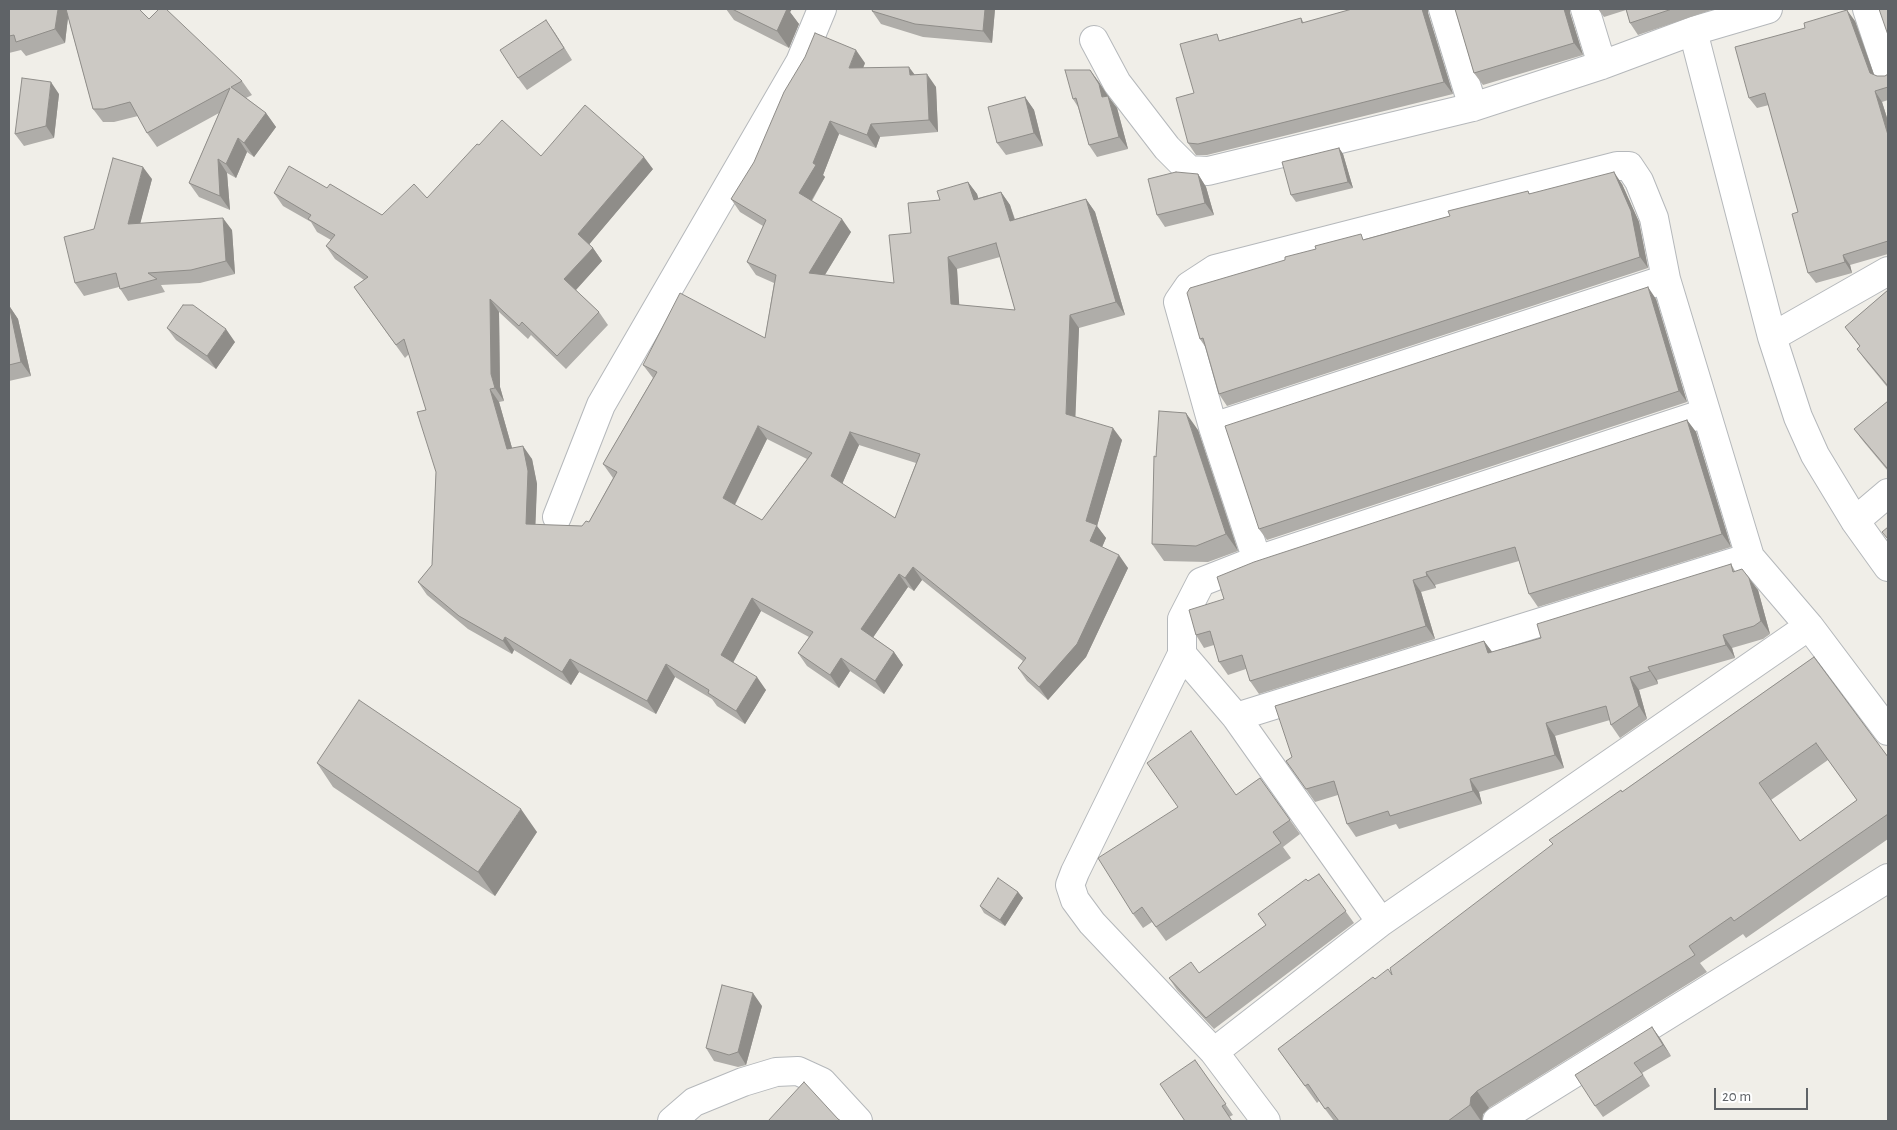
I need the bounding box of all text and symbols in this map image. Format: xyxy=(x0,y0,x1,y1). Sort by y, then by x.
scale bar xyxy=(1717,1078,1811,1110)
text: 20 m xyxy=(1722,1089,1751,1104)

